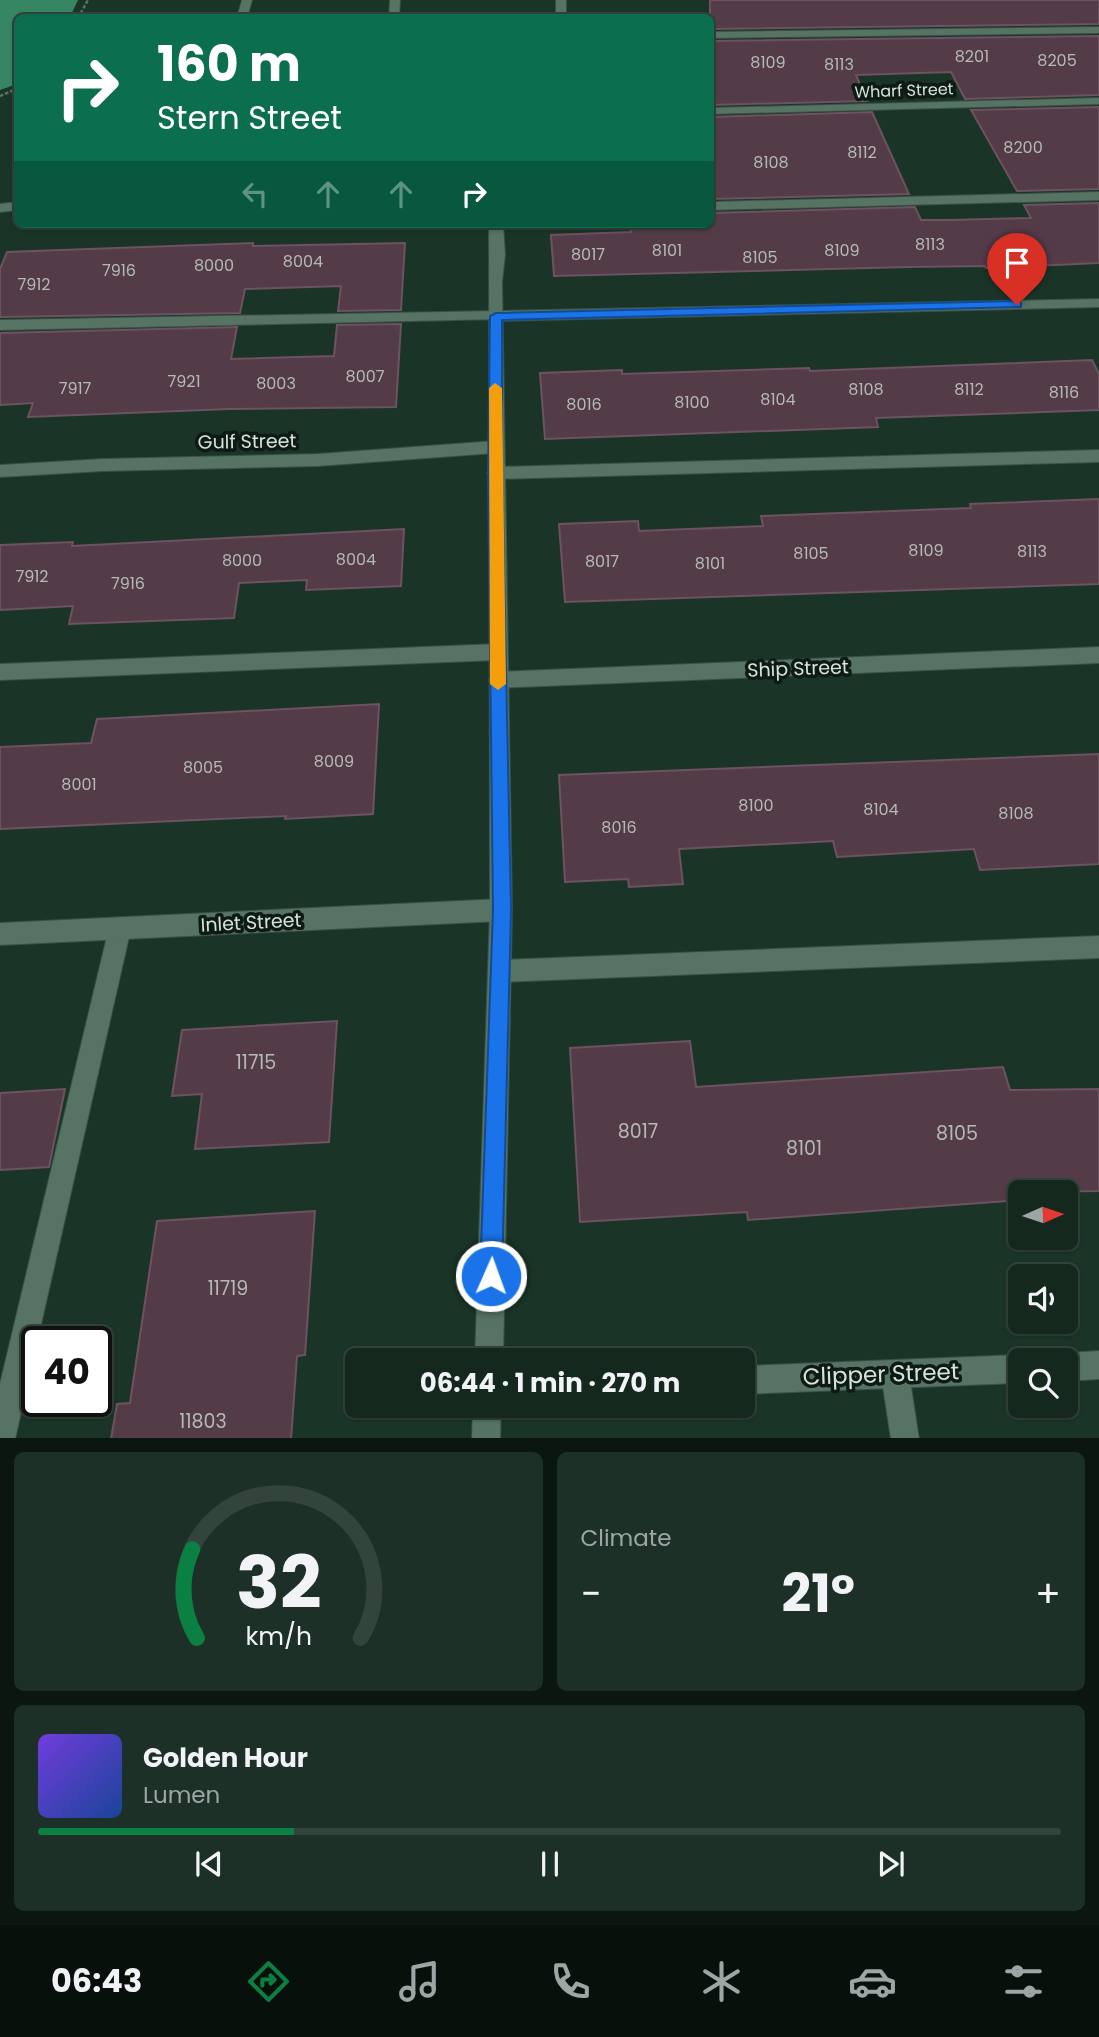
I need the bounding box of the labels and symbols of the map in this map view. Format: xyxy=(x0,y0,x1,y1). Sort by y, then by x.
house number: 8201 xyxy=(955,45,989,68)
house number: 8205 xyxy=(1037,49,1077,72)
house number: 8109 xyxy=(750,51,786,74)
house number: 8113 xyxy=(824,53,854,76)
street label: Wharf Street xyxy=(854,77,954,104)
house number: 8200 xyxy=(1003,136,1043,159)
house number: 8112 xyxy=(847,141,877,164)
house number: 8108 xyxy=(753,151,789,174)
house number: 8113 xyxy=(915,233,945,256)
pin xyxy=(987,233,1047,305)
house number: 8101 xyxy=(652,239,682,262)
house number: 8109 xyxy=(824,239,860,262)
house number: 8017 xyxy=(571,243,605,266)
house number: 8105 xyxy=(742,246,778,269)
house number: 8004 xyxy=(283,250,323,273)
house number: 8000 xyxy=(194,254,234,277)
house number: 7916 xyxy=(102,259,136,282)
house number: 7912 xyxy=(17,273,51,296)
house number: 8007 xyxy=(346,365,385,388)
house number: 7921 xyxy=(167,370,201,393)
house number: 8003 xyxy=(256,372,296,395)
house number: 7917 xyxy=(59,377,92,400)
house number: 8108 xyxy=(848,378,884,401)
house number: 8112 xyxy=(954,378,984,401)
house number: 8116 xyxy=(1049,381,1079,404)
house number: 8104 xyxy=(760,388,796,411)
house number: 8100 xyxy=(674,391,710,414)
house number: 8016 xyxy=(566,393,602,416)
street label: Gulf Street xyxy=(197,427,297,456)
house number: 8109 xyxy=(908,539,944,562)
house number: 8113 xyxy=(1017,540,1047,563)
house number: 8105 xyxy=(793,542,829,565)
house number: 8004 xyxy=(336,548,376,571)
house number: 8000 xyxy=(222,549,262,572)
house number: 8017 xyxy=(585,550,619,573)
house number: 8101 xyxy=(695,552,725,575)
house number: 7912 xyxy=(15,565,49,588)
house number: 7916 xyxy=(111,572,145,595)
street label: Ship Street xyxy=(747,653,849,684)
house number: 8009 xyxy=(314,750,354,773)
house number: 8005 xyxy=(183,756,223,779)
house number: 8001 xyxy=(61,773,97,796)
house number: 8100 xyxy=(738,794,774,817)
house number: 8104 xyxy=(863,798,899,821)
house number: 8108 xyxy=(998,802,1034,825)
house number: 8016 xyxy=(601,816,637,839)
street label: Inlet Street xyxy=(200,906,302,939)
house number: 11715 xyxy=(236,1049,276,1076)
house number: 8017 xyxy=(618,1118,658,1145)
house number: 8105 xyxy=(936,1120,978,1147)
house number: 8101 xyxy=(786,1135,822,1162)
north arrow xyxy=(1008,1180,1078,1250)
position arrow xyxy=(454,1239,528,1313)
house number: 11719 xyxy=(208,1275,248,1302)
speed limit sign: 40 xyxy=(21,1326,112,1417)
street label: Clipper Street xyxy=(802,1355,960,1393)
house number: 11803 xyxy=(179,1408,227,1435)

